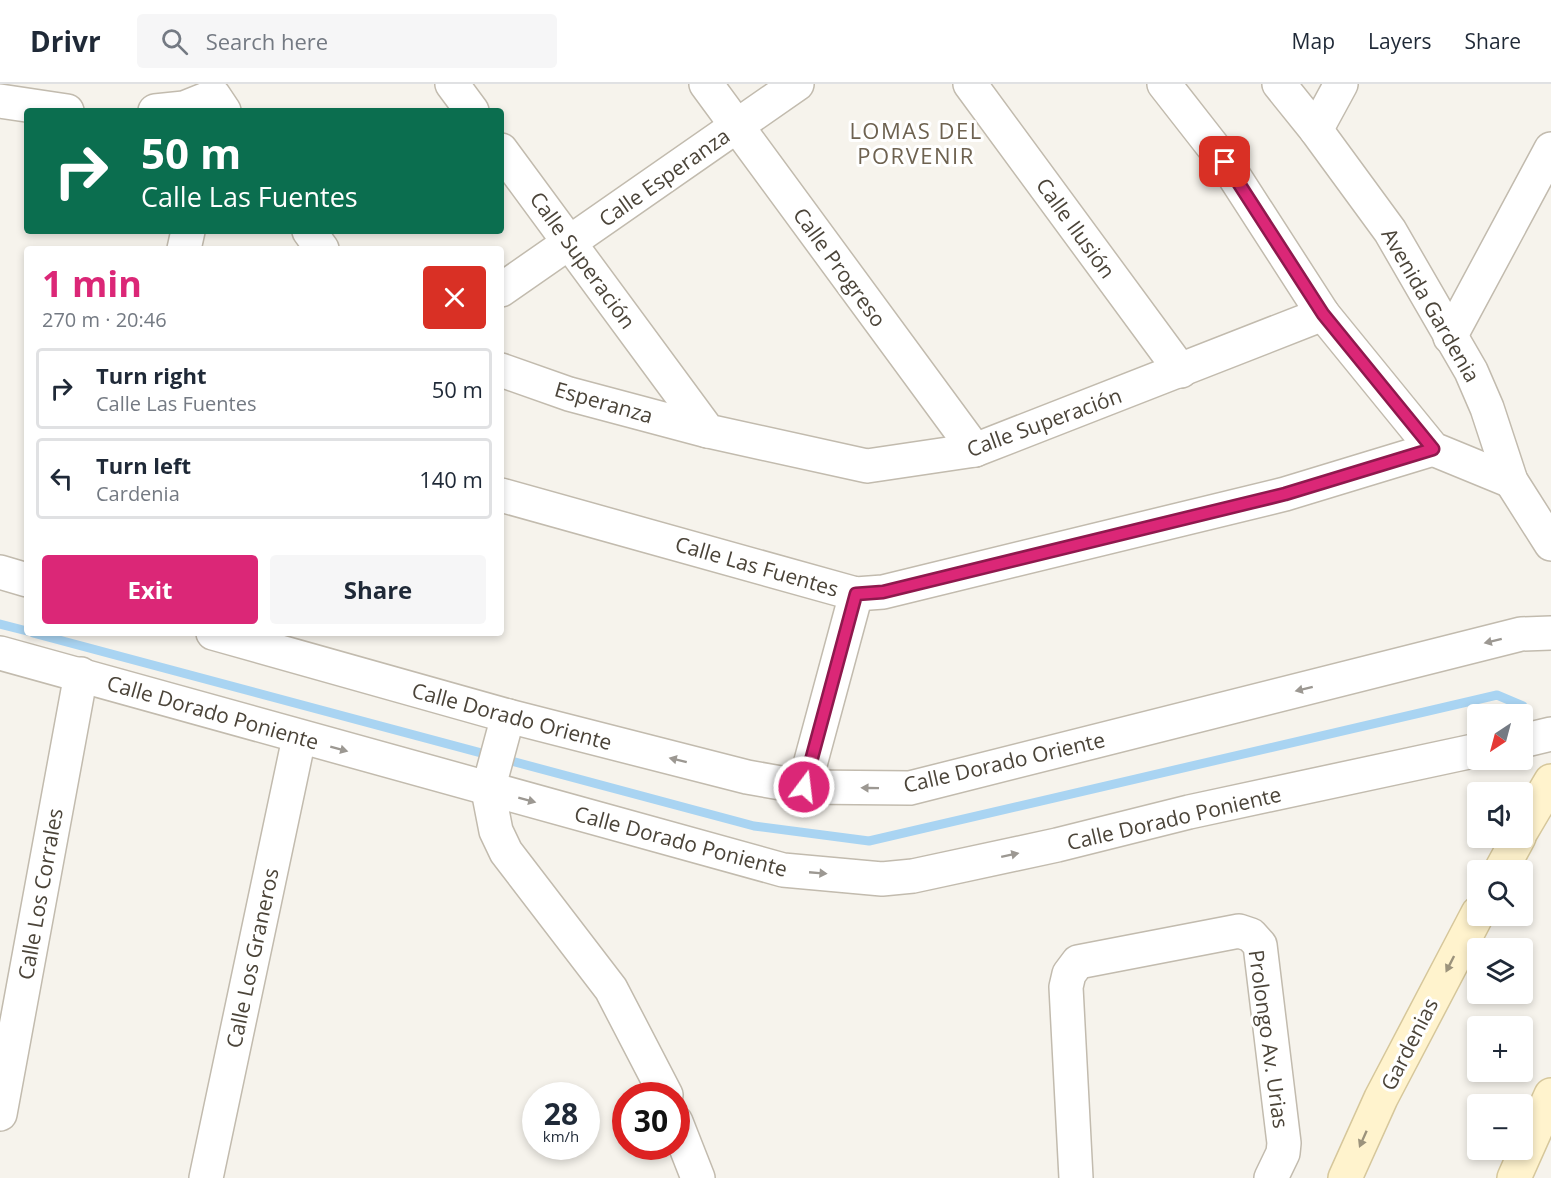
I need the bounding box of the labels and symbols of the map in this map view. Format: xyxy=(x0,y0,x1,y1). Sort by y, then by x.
district label: LOMAS DEL PORVENIR xyxy=(849,115,983,170)
street label: Calle Esperanza xyxy=(593,121,735,233)
pin xyxy=(1199,136,1250,187)
street label: Calle Ilusión xyxy=(1030,172,1122,284)
street label: Calle Superación xyxy=(524,186,642,334)
street label: Calle Progreso xyxy=(787,202,893,332)
street label: Avenida Gardenia xyxy=(1375,223,1487,387)
street label: Esperanza xyxy=(552,375,656,429)
street label: Calle Superación xyxy=(963,381,1125,463)
street label: Calle Las Fuentes xyxy=(672,529,842,603)
one-way arrow xyxy=(1484,637,1503,647)
street label: Calle Dorado Poniente xyxy=(104,668,322,756)
street label: Calle Dorado Oriente xyxy=(409,676,615,756)
one-way arrow xyxy=(1295,685,1313,694)
north arrow xyxy=(1467,704,1533,770)
street label: Calle Dorado Oriente xyxy=(900,725,1108,799)
one-way arrow xyxy=(330,745,348,754)
one-way arrow xyxy=(668,754,687,764)
position arrow xyxy=(772,755,836,819)
street label: Calle Dorado Poniente xyxy=(1064,780,1284,856)
one-way arrow xyxy=(860,783,879,792)
one-way arrow xyxy=(518,796,536,806)
street label: Calle Dorado Poniente xyxy=(572,799,790,883)
street label: Calle Los Corrales xyxy=(11,806,69,982)
one-way arrow xyxy=(1001,850,1019,860)
street label: Calle Los Graneros xyxy=(219,865,285,1051)
one-way arrow xyxy=(808,868,827,878)
street label: Prolongo Av. Urias xyxy=(1243,948,1295,1130)
one-way arrow xyxy=(1445,956,1455,973)
street label: Gardenias xyxy=(1374,993,1444,1095)
speed limit sign: 30 xyxy=(612,1082,690,1160)
one-way arrow xyxy=(1358,1130,1368,1148)

